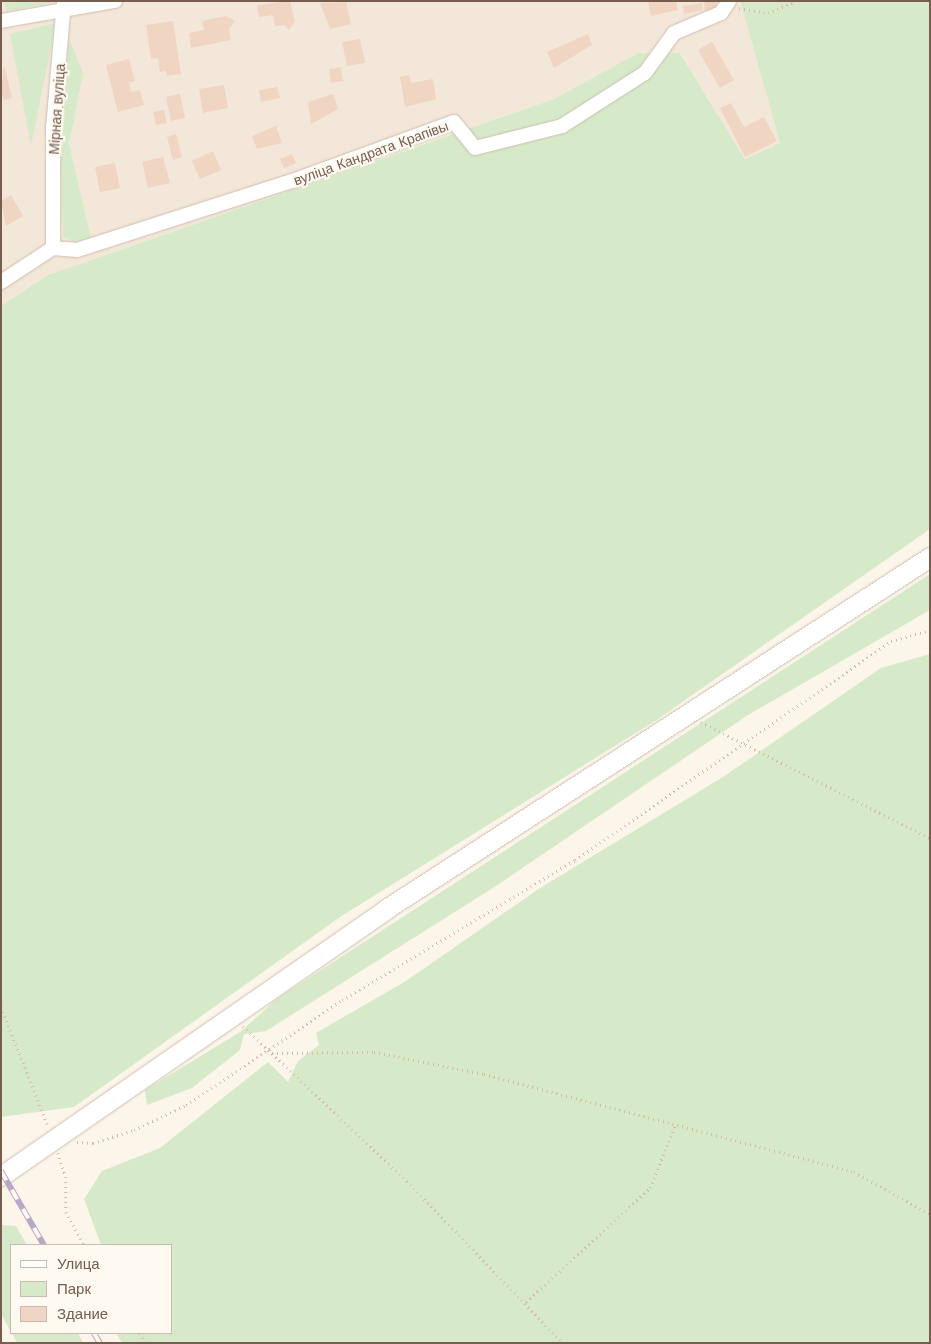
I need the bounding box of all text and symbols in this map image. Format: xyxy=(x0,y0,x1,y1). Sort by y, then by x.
street label: Мірная вуліца xyxy=(45,63,69,155)
street label: вуліца Кандрата Крапівы xyxy=(291,117,451,189)
legend xyxy=(10,1244,172,1334)
text: Улица xyxy=(57,1255,100,1273)
text: Парк xyxy=(57,1280,91,1298)
text: Здание xyxy=(57,1305,108,1323)

